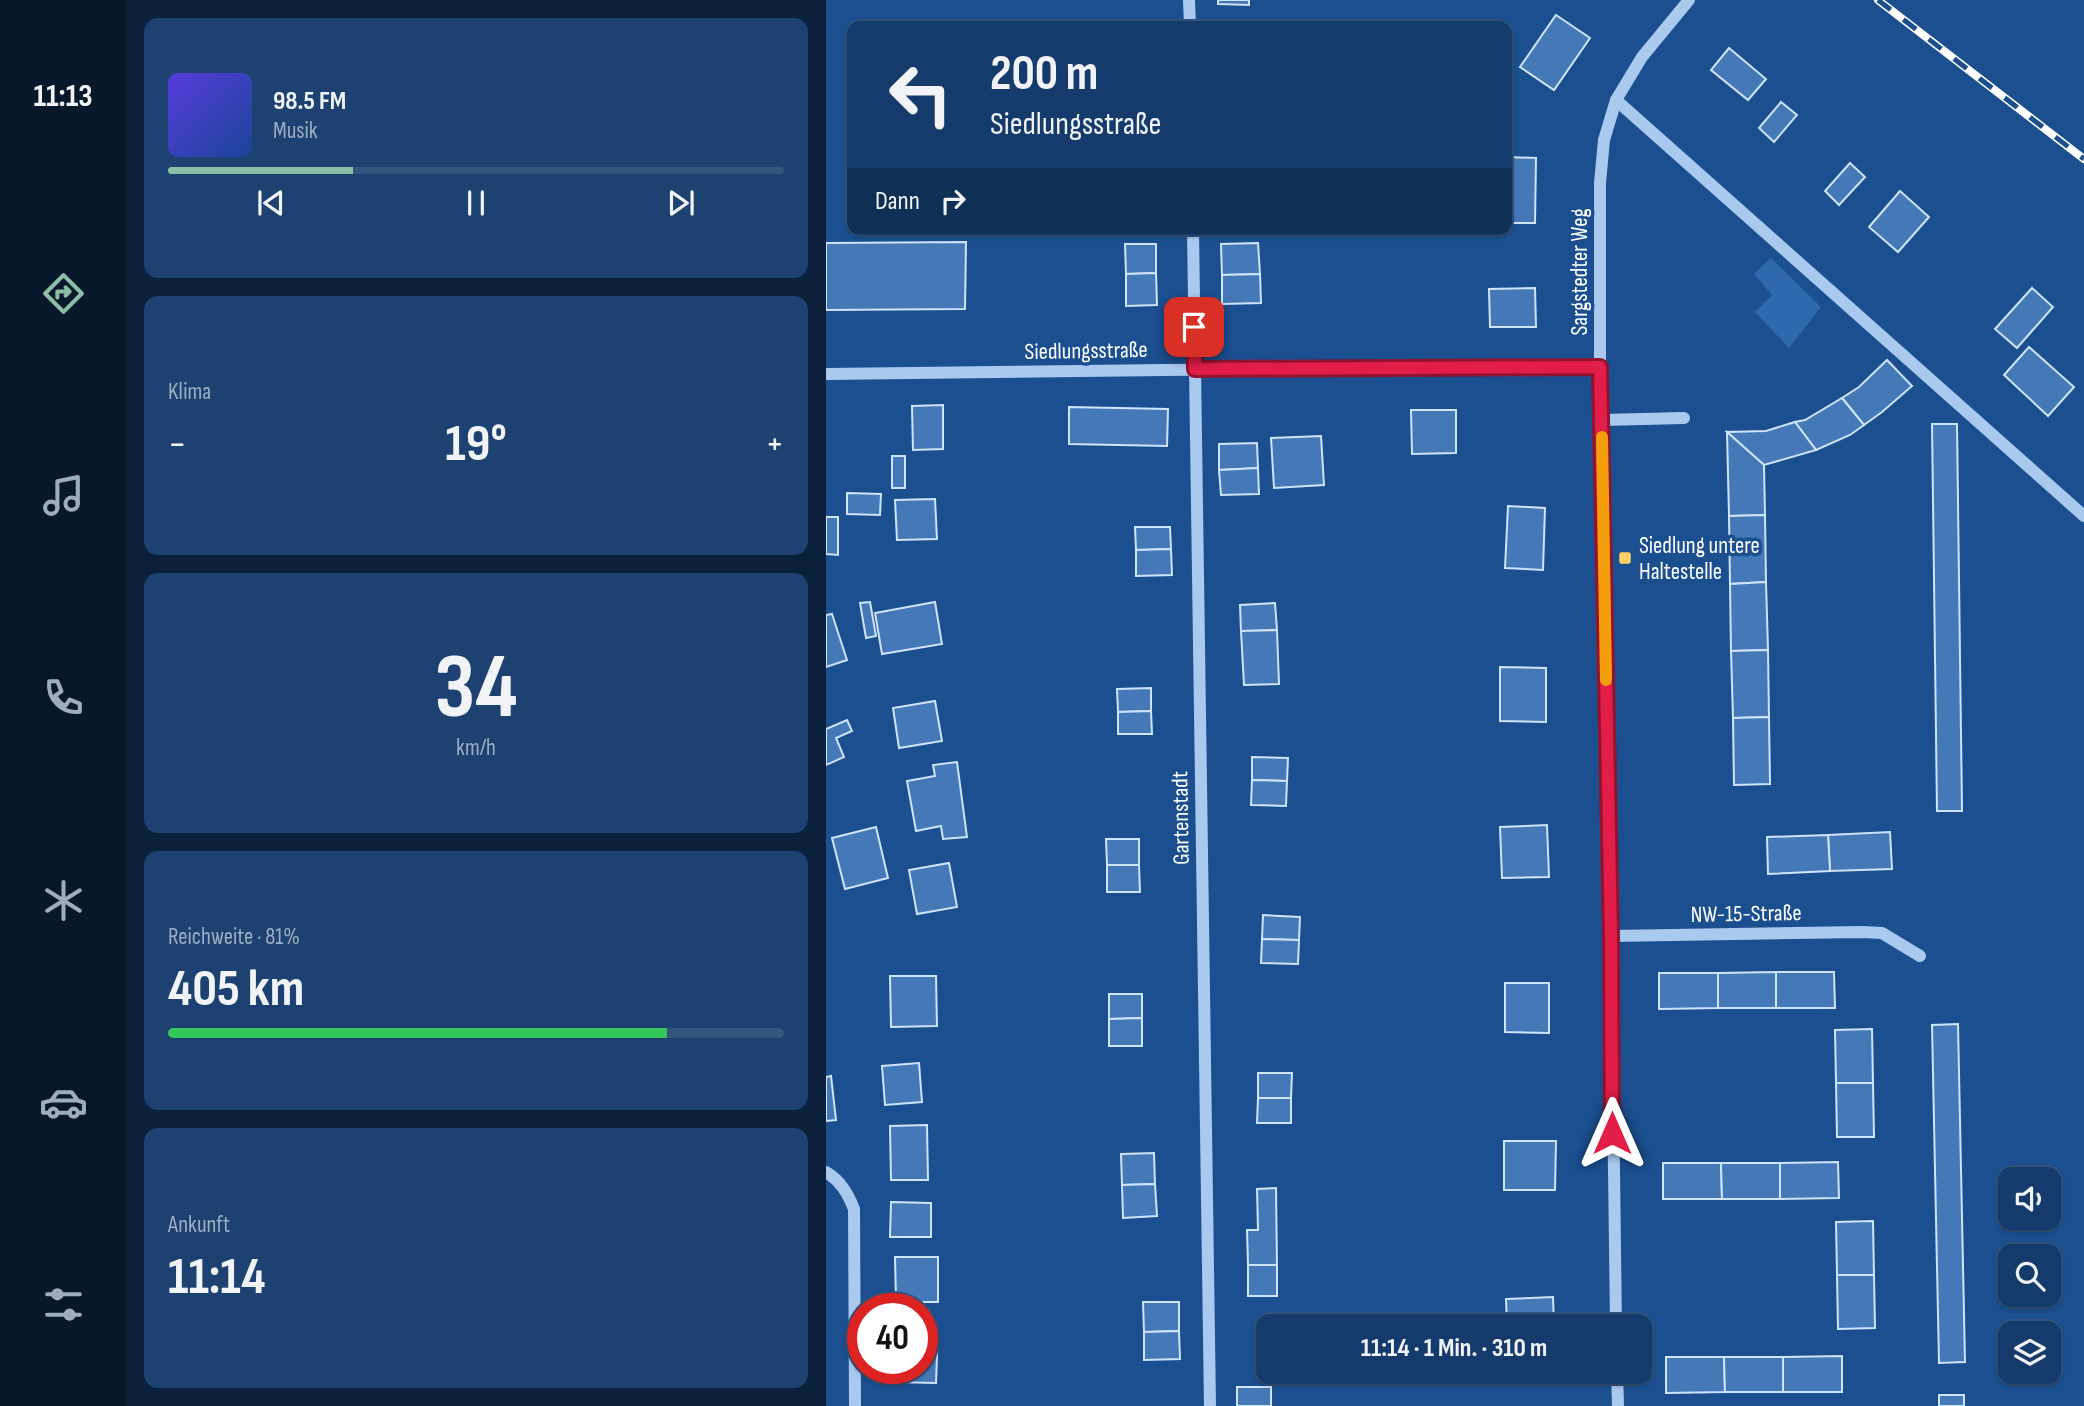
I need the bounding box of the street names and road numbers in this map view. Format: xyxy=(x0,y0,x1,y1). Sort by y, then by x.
street label: Sargstedter Weg xyxy=(1566,208,1594,336)
street label: Siedlungsstraße xyxy=(1024,336,1148,366)
street label: Gartenstadt xyxy=(1166,771,1196,865)
street label: NW-15-Straße xyxy=(1690,899,1802,929)

